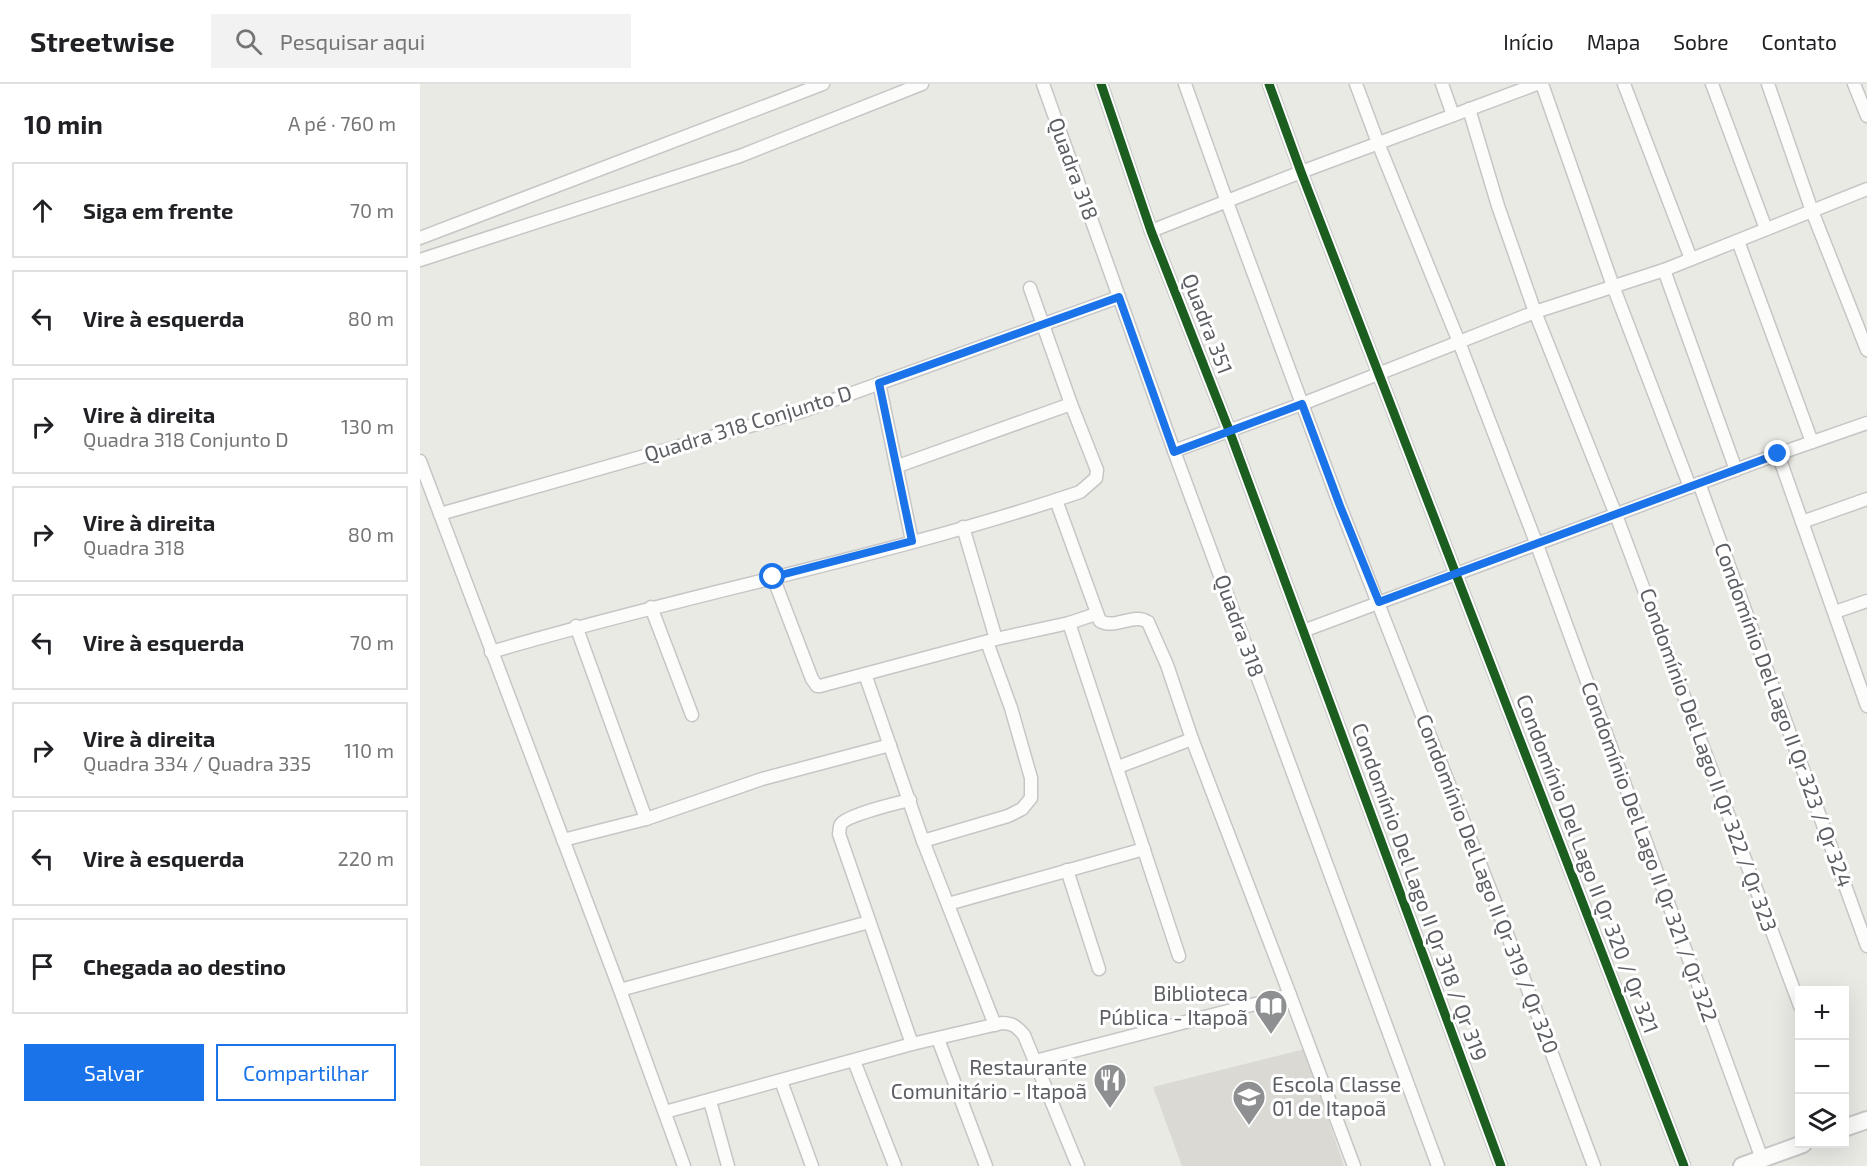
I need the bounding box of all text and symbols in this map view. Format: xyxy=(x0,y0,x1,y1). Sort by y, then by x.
search box xyxy=(211,14,631,68)
text: Streetwise xyxy=(30,24,175,58)
icon: search xyxy=(232,25,265,58)
text: Pesquisar aqui xyxy=(280,28,425,54)
text: Início xyxy=(1503,29,1554,54)
text: Mapa xyxy=(1587,29,1640,54)
text: Sobre xyxy=(1673,29,1728,54)
text: Contato xyxy=(1761,29,1837,54)
text: 10 min xyxy=(24,108,103,139)
text: A pé · 760 m xyxy=(288,111,396,135)
street label: Quadra 318 xyxy=(1043,114,1104,223)
icon: ahead xyxy=(26,194,59,227)
text: Siga em frente xyxy=(83,197,233,223)
text: 70 m xyxy=(350,198,394,222)
street label: Quadra 351 xyxy=(1177,270,1239,378)
icon: left xyxy=(26,302,59,335)
text: Vire à esquerda xyxy=(83,305,244,331)
text: 80 m xyxy=(348,306,394,330)
street label: Quadra 318 Conjunto D xyxy=(641,379,855,467)
text: Vire à direita xyxy=(83,401,215,427)
icon: right xyxy=(26,410,59,443)
text: 130 m xyxy=(341,414,394,438)
text: Quadra 318 Conjunto D xyxy=(83,427,288,451)
route end xyxy=(1764,440,1790,466)
text: Vire à direita xyxy=(83,509,215,535)
icon: right xyxy=(26,518,59,551)
text: 80 m xyxy=(348,522,394,546)
text: Quadra 318 xyxy=(83,535,185,559)
street label: Condomínio Del Lago II Qr 323 / Qr 324 xyxy=(1709,539,1859,890)
route start xyxy=(759,563,785,589)
street label: Quadra 318 xyxy=(1209,571,1270,680)
street label: Condomínio Del Lago II Qr 322 / Qr 323 xyxy=(1635,584,1783,935)
icon: left xyxy=(26,626,59,659)
text: Vire à esquerda xyxy=(83,629,244,655)
text: 70 m xyxy=(350,630,394,654)
street label: Condomínio Del Lago II Qr 321 / Qr 322 xyxy=(1576,678,1724,1025)
street label: Condomínio Del Lago II Qr 320 / Qr 321 xyxy=(1511,690,1665,1037)
street label: Condomínio Del Lago II Qr 319 / Qr 320 xyxy=(1411,710,1565,1057)
street label: Condomínio Del Lago II Qr 318 / Qr 319 xyxy=(1346,719,1493,1064)
text: Vire à direita xyxy=(83,725,215,751)
icon: right xyxy=(26,734,59,767)
text: 110 m xyxy=(344,738,394,762)
text: Quadra 334 / Quadra 335 xyxy=(83,751,311,775)
icon: left xyxy=(26,842,59,875)
text: Vire à esquerda xyxy=(83,845,244,871)
text: 220 m xyxy=(337,846,394,870)
icon: arrive xyxy=(26,950,59,983)
text: Chegada ao destino xyxy=(83,953,286,979)
place label: Biblioteca Pública - Itapoã xyxy=(1099,980,1248,1029)
map controls xyxy=(1795,986,1849,1148)
button: + xyxy=(1795,986,1849,1040)
library icon: Biblioteca Pública - Itapoã xyxy=(1253,988,1289,1035)
button: − xyxy=(1795,1040,1849,1094)
button: Salvar xyxy=(24,1044,204,1101)
button: Compartilhar xyxy=(216,1044,396,1101)
place label: Restaurante Comunitário - Itapoã xyxy=(891,1054,1087,1103)
restaurant icon: Restaurante Comunitário - Itapoã xyxy=(1092,1062,1128,1109)
place label: Escola Classe 01 de Itapoã xyxy=(1272,1071,1401,1120)
school or university icon: Escola Classe 01 de Itapoã xyxy=(1231,1079,1267,1126)
button: layers xyxy=(1795,1094,1849,1148)

